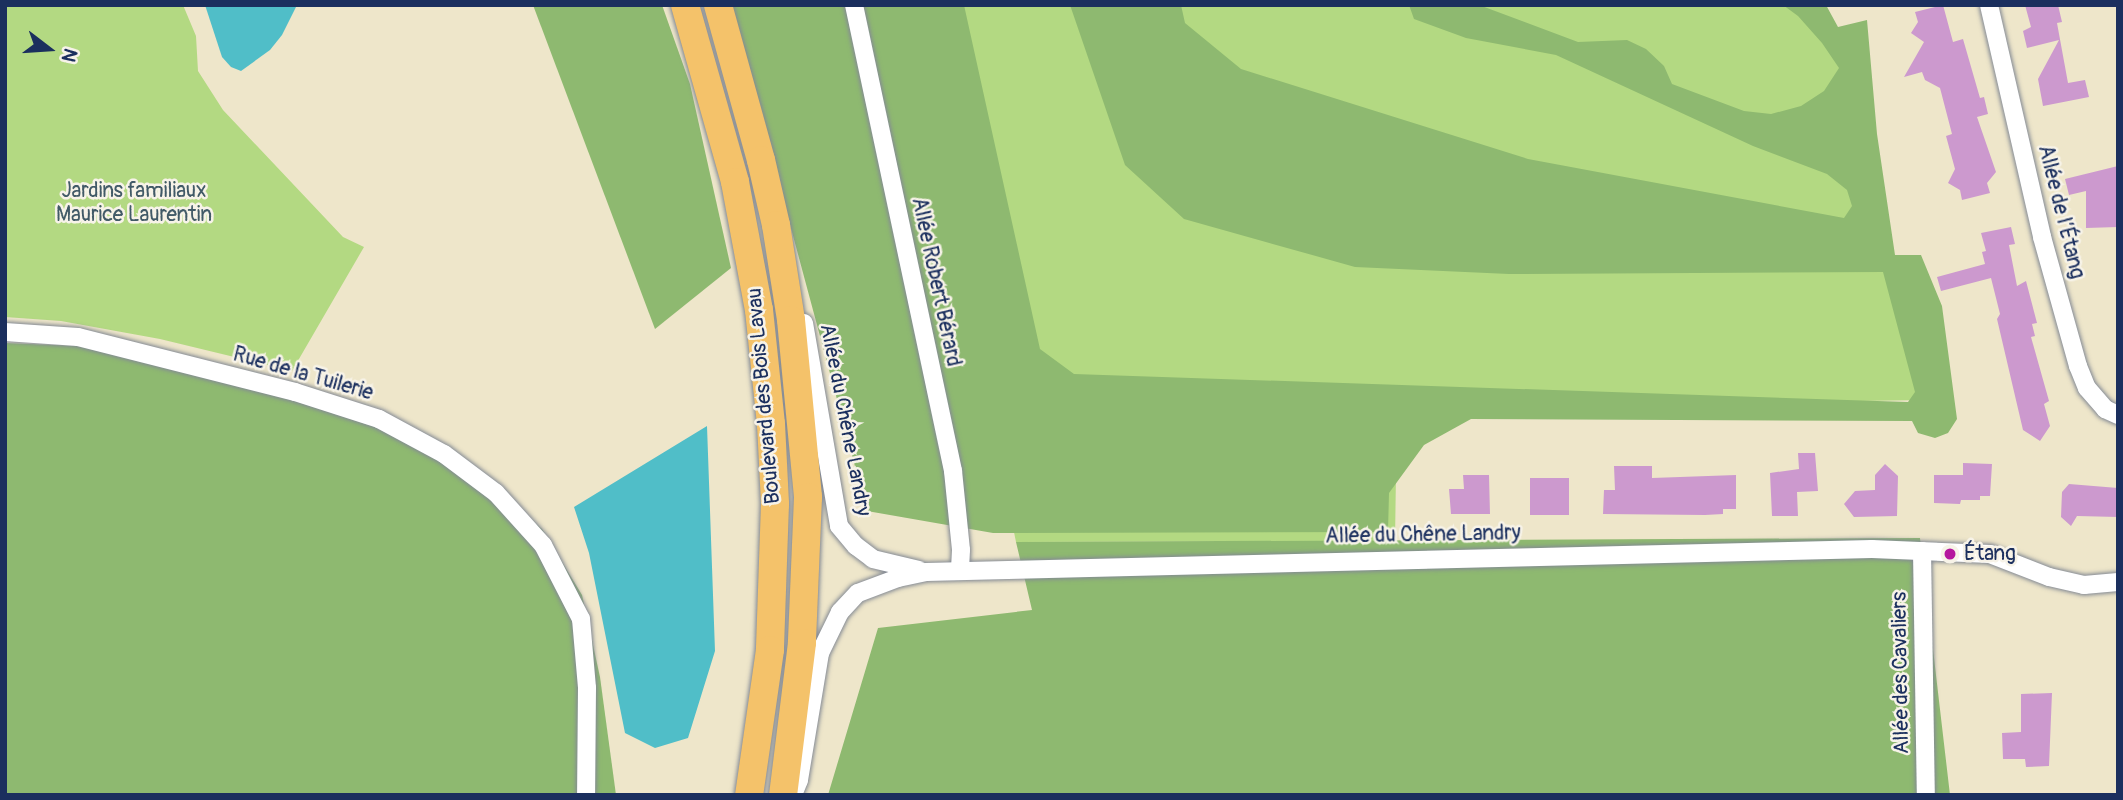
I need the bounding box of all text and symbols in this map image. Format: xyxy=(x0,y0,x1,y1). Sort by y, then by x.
north arrow xyxy=(14,14,84,84)
text: N xyxy=(56,45,82,65)
street label: Allée de l’Étang xyxy=(2032,143,2090,281)
park label: Jardins familiaux Maurice Laurentin xyxy=(56,178,212,228)
street label: Allée Robert Bérard xyxy=(906,195,966,369)
street label: Boulevard des Bois Lavau xyxy=(742,287,786,505)
street label: Allée du Chêne Landry xyxy=(814,322,876,518)
street label: Rue de la Tuilerie xyxy=(230,342,376,406)
street label: Allée du Chêne Landry xyxy=(1325,521,1521,549)
place label: Étang xyxy=(1964,541,2016,567)
marker: Étang xyxy=(1942,546,1958,562)
street label: Allée des Cavaliers xyxy=(1887,592,1915,754)

